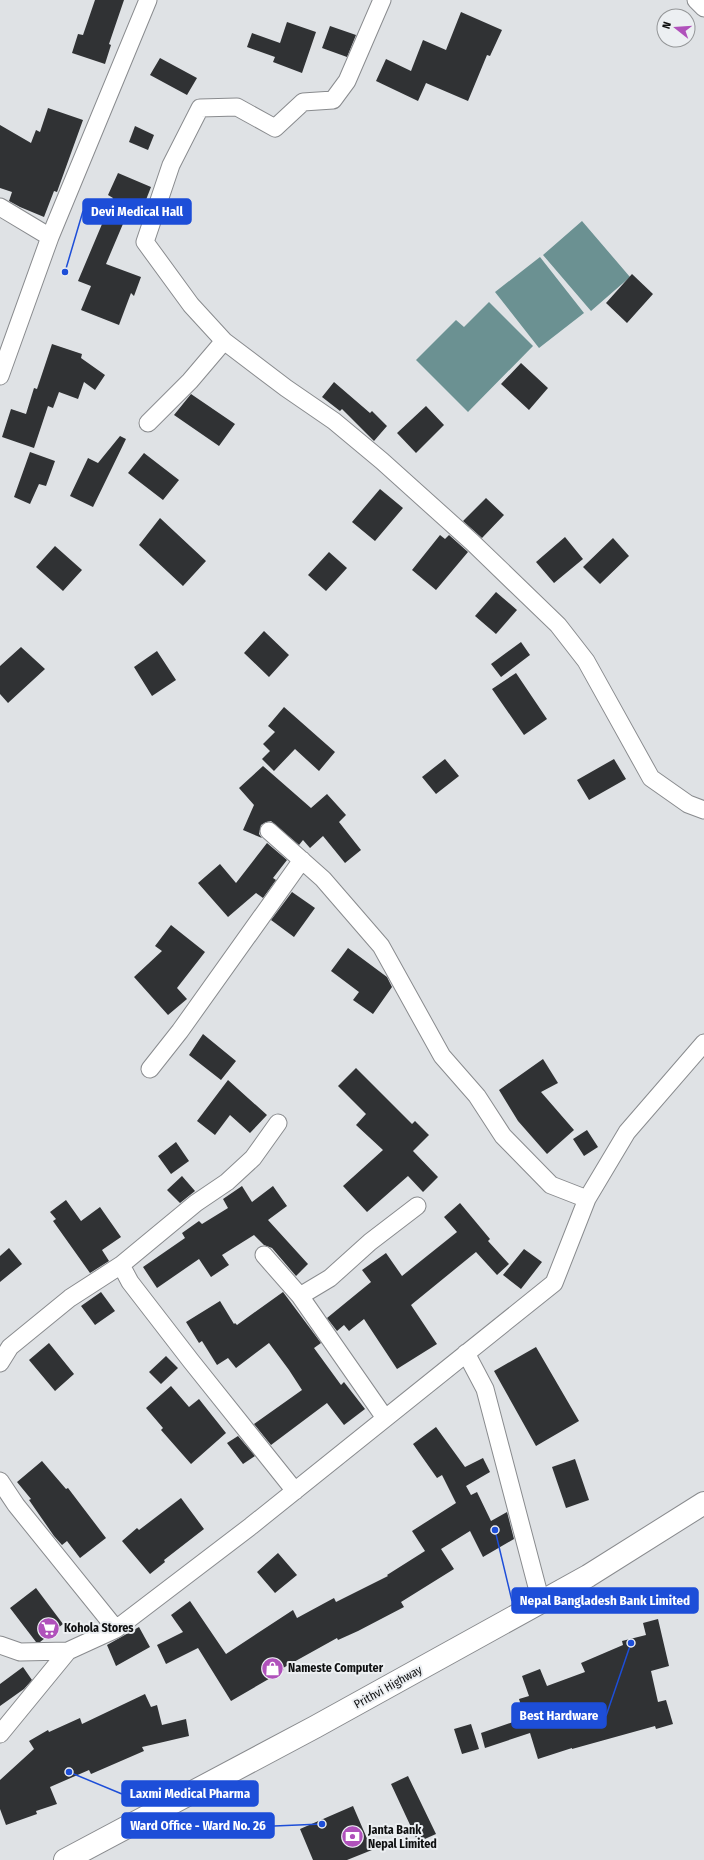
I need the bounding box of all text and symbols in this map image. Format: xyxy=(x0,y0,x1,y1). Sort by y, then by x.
north arrow xyxy=(656,8,696,48)
text: N xyxy=(660,20,674,30)
callout: Devi Medical Hall xyxy=(83,199,191,224)
text: Devi Medical Hall xyxy=(91,204,184,219)
callout: Nepal Bangladesh Bank Limited xyxy=(512,1588,698,1613)
text: Nepal Bangladesh Bank Limited xyxy=(520,1593,690,1608)
supermarket icon: Kohola Stores xyxy=(35,1615,61,1641)
place label: Kohola Stores xyxy=(64,1621,134,1635)
shop icon: Nameste Computer xyxy=(260,1655,286,1681)
place label: Nameste Computer xyxy=(288,1661,384,1675)
street label: Prithvi Highway xyxy=(352,1662,425,1711)
callout: Best Hardware xyxy=(512,1703,606,1728)
text: Best Hardware xyxy=(520,1708,599,1723)
callout: Laxmi Medical Pharma xyxy=(122,1781,258,1806)
text: Laxmi Medical Pharma xyxy=(130,1786,251,1801)
callout: Ward Office - Ward No. 26 xyxy=(122,1813,274,1838)
text: Ward Office - Ward No. 26 xyxy=(130,1818,266,1833)
place label: Janta Bank Nepal Limited xyxy=(367,1823,437,1851)
bank icon: Janta Bank Nepal Limited xyxy=(340,1824,366,1850)

